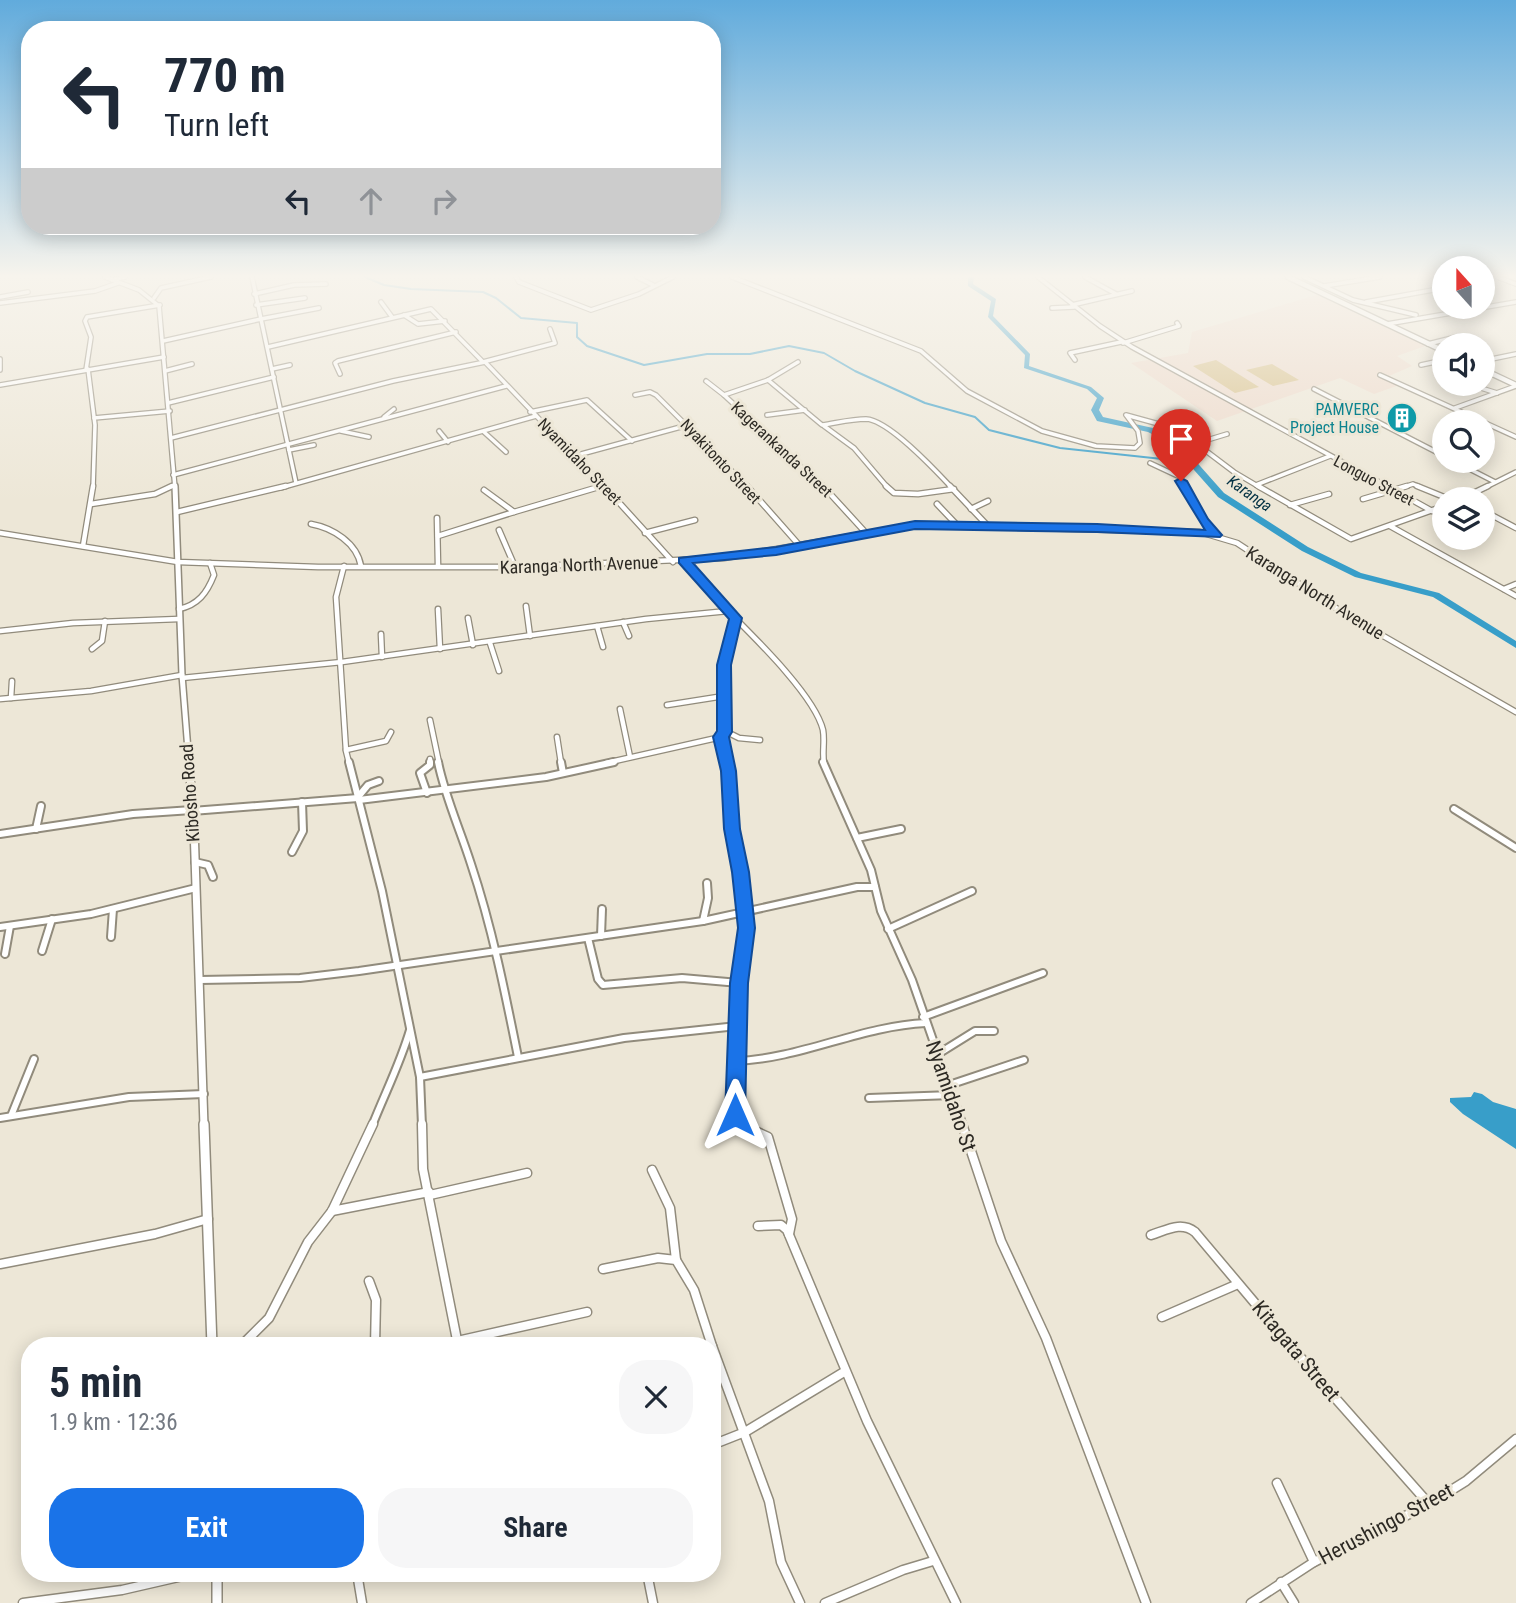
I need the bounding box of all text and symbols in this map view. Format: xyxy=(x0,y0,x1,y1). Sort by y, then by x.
text: 770 m xyxy=(164,47,286,104)
icon: left xyxy=(49,49,140,140)
text: Turn left xyxy=(164,106,269,144)
icon: left xyxy=(279,182,317,220)
icon: ahead xyxy=(352,182,390,220)
icon: right xyxy=(425,182,463,220)
north arrow xyxy=(1432,256,1494,318)
map controls xyxy=(1432,256,1495,550)
button: sound xyxy=(1432,333,1495,396)
street label: Kagerankanda Street xyxy=(727,398,836,501)
place label: PAMVERC Project House xyxy=(1290,400,1379,437)
building icon: PAMVERC Project House xyxy=(1385,401,1419,435)
pin xyxy=(1151,409,1211,481)
button: search xyxy=(1432,410,1495,473)
street label: Nyamidaho Street xyxy=(534,414,626,509)
street label: Nyakitonto Street xyxy=(676,415,765,508)
icon: arrive xyxy=(1162,420,1200,458)
street label: Longuo Street xyxy=(1330,451,1417,510)
water label: Karanga xyxy=(1224,471,1276,516)
button: layers xyxy=(1432,487,1495,550)
street label: Karanga North Avenue xyxy=(1242,542,1388,644)
street label: Karanga North Avenue xyxy=(499,551,659,578)
street label: Kibosho Road xyxy=(176,743,203,843)
street label: Nyamidaho St xyxy=(921,1038,981,1154)
position arrow xyxy=(698,1078,772,1152)
street label: Kitagata Street xyxy=(1247,1296,1345,1406)
text: 5 min xyxy=(49,1358,142,1407)
button: close xyxy=(619,1360,693,1434)
text: 1.9 km · 12:36 xyxy=(49,1409,178,1436)
street label: Herushingo Street xyxy=(1315,1478,1457,1570)
button: Exit xyxy=(49,1488,364,1568)
button: Share xyxy=(378,1488,693,1568)

